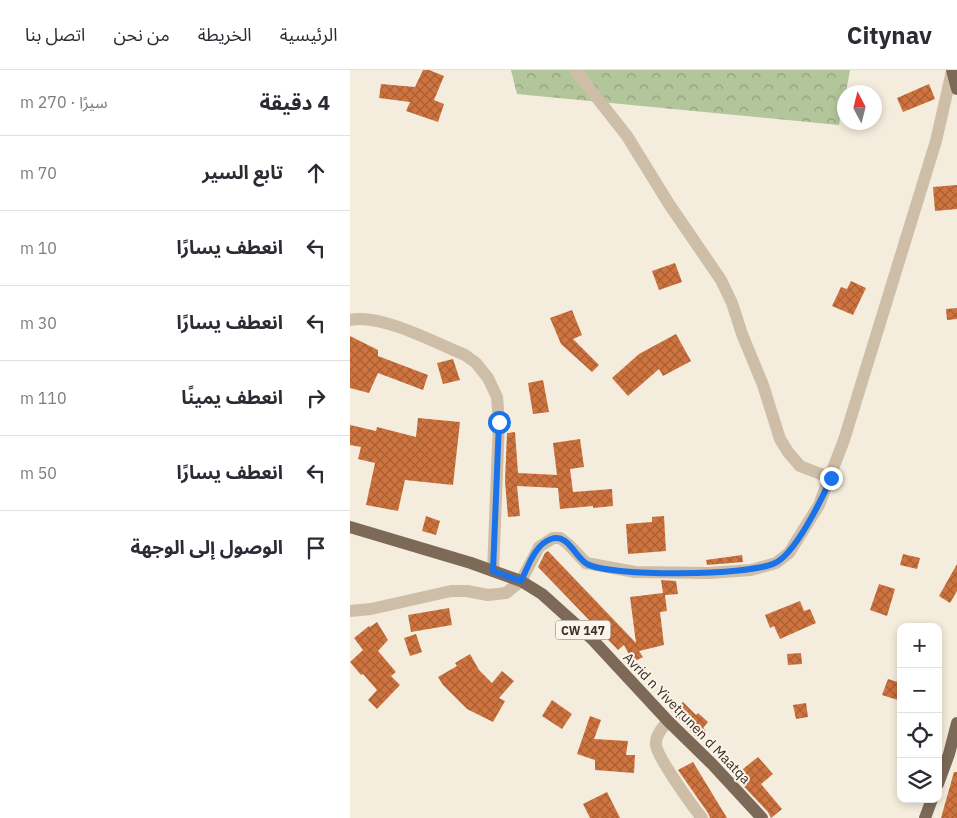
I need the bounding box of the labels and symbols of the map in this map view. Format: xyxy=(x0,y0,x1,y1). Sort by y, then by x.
north arrow xyxy=(837,85,882,130)
route start xyxy=(488,411,511,434)
route end xyxy=(820,467,843,490)
road number: CW 147 xyxy=(556,620,610,640)
street label: Avrid n Yivetṛunen d Maatqa xyxy=(619,648,755,788)

